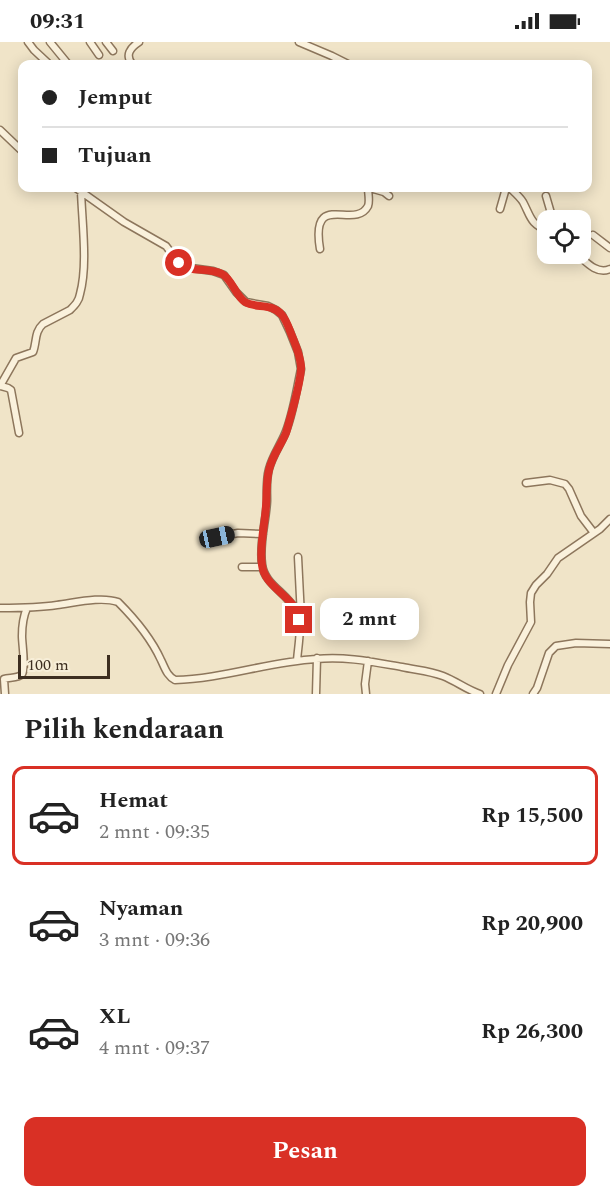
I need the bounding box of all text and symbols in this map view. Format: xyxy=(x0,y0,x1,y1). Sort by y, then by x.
text: 09:31 xyxy=(30,5,85,38)
text: Jemput xyxy=(78,81,152,114)
text: Tujuan xyxy=(78,139,151,172)
map controls xyxy=(537,210,591,264)
button: locate xyxy=(537,210,591,264)
route start xyxy=(165,249,192,276)
car xyxy=(198,524,236,550)
callout: 2 mnt xyxy=(320,599,419,641)
text: 2 mnt xyxy=(342,604,397,634)
route end xyxy=(285,606,312,633)
scale bar xyxy=(18,652,110,680)
text: 100 m xyxy=(27,653,69,677)
text: Pilih kendaraan xyxy=(24,709,224,751)
text: Hemat xyxy=(99,784,168,817)
icon: car xyxy=(27,789,81,843)
text: Rp 15,500 xyxy=(481,799,583,832)
text: 2 mnt · 09:35 xyxy=(99,817,210,847)
text: Nyaman xyxy=(99,892,183,925)
icon: car xyxy=(27,897,81,951)
text: Rp 20,900 xyxy=(481,907,583,940)
text: 3 mnt · 09:36 xyxy=(99,925,210,955)
text: XL xyxy=(99,1000,130,1033)
icon: car xyxy=(27,1005,81,1059)
text: Rp 26,300 xyxy=(481,1015,583,1048)
text: 4 mnt · 09:37 xyxy=(99,1033,210,1063)
button: Pesan xyxy=(24,1117,586,1186)

